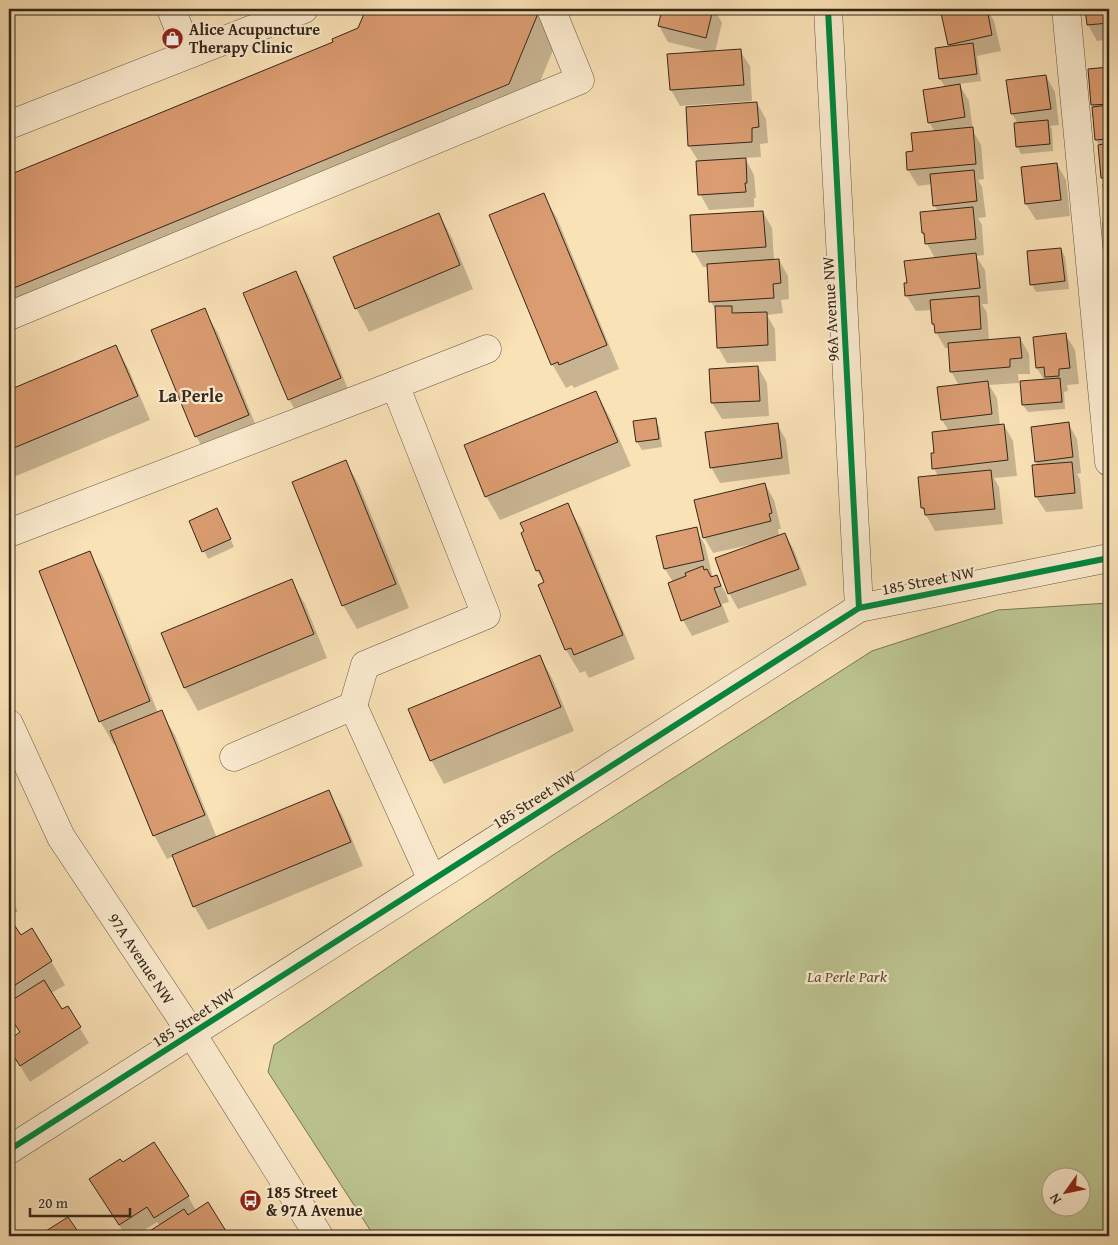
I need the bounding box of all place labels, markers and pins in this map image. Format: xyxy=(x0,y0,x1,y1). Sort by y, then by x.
place label: Alice Acupuncture Therapy Clinic xyxy=(189,17,320,59)
shop icon: Alice Acupuncture Therapy Clinic xyxy=(161,26,185,50)
place label: 185 Street & 97A Avenue xyxy=(266,1180,363,1222)
bus stop icon: 185 Street & 97A Avenue xyxy=(238,1189,262,1213)

